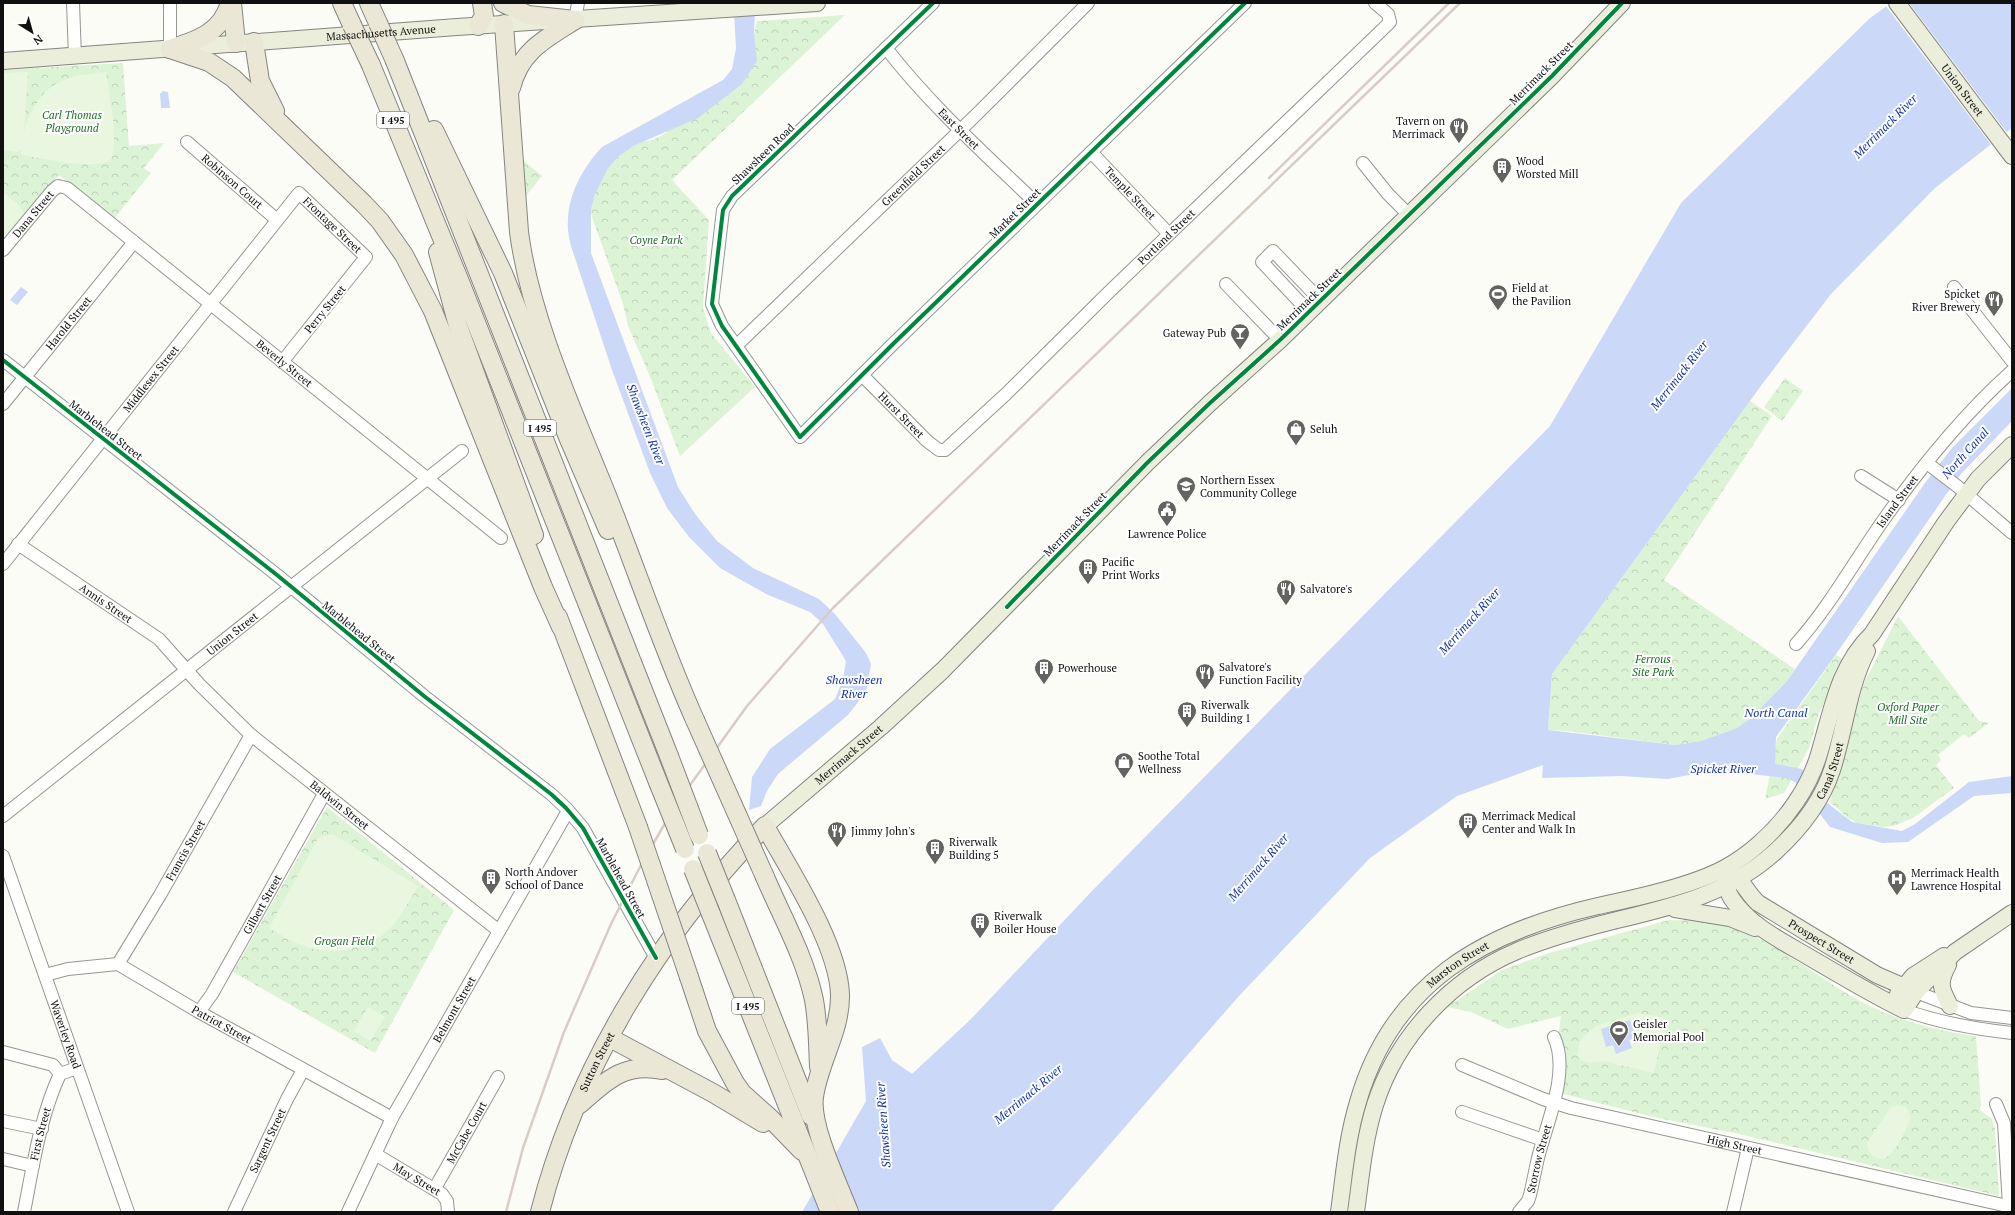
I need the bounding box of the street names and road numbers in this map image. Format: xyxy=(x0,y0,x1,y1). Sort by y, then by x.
street label: Massachusetts Avenue xyxy=(326,22,437,44)
street label: Merrimack Street xyxy=(1506,38,1576,108)
street label: Union Street xyxy=(1938,61,1987,119)
street label: East Street xyxy=(935,105,983,153)
road number: I 495 xyxy=(377,112,409,128)
street label: Shawsheen Road xyxy=(729,120,797,188)
street label: Greenfield Street xyxy=(878,142,948,209)
street label: Robinson Court xyxy=(199,151,266,212)
street label: Temple Street xyxy=(1102,164,1159,223)
street label: Market Street xyxy=(986,185,1044,241)
street label: Dana Street xyxy=(9,187,57,240)
street label: Frontage Street xyxy=(300,194,365,256)
street label: Portland Street xyxy=(1135,206,1198,268)
street label: Merrimack Street xyxy=(1274,265,1344,333)
street label: Perry Street xyxy=(301,282,349,336)
street label: Harold Street xyxy=(42,293,94,353)
street label: Beverly Street xyxy=(253,336,315,390)
street label: Middlesex Street xyxy=(120,342,182,415)
street label: Hurst Street xyxy=(875,389,927,441)
street label: Marblehead Street xyxy=(66,397,146,463)
road number: I 495 xyxy=(524,420,556,436)
street label: Island Street xyxy=(1873,472,1921,531)
street label: Merrimack Street xyxy=(1041,489,1109,559)
street label: Annis Street xyxy=(77,580,135,626)
street label: Marblehead Street xyxy=(320,598,398,666)
street label: Union Street xyxy=(204,609,261,658)
street label: Merrimack Street xyxy=(812,722,885,787)
street label: Canal Street xyxy=(1813,741,1846,802)
street label: Baldwin Street xyxy=(307,777,372,833)
street label: Francis Street xyxy=(163,818,208,883)
street label: Marblehead Street xyxy=(593,835,649,921)
street label: Gilbert Street xyxy=(240,872,285,937)
street label: Prospect Street xyxy=(1786,916,1857,967)
street label: Marston Street xyxy=(1424,938,1491,991)
street label: Belmont Street xyxy=(430,974,479,1045)
street label: Waverley Road xyxy=(47,998,84,1071)
road number: I 495 xyxy=(732,998,764,1014)
street label: Patriot Street xyxy=(189,1002,254,1046)
street label: Sutton Street xyxy=(576,1029,618,1094)
street label: McCabe Court xyxy=(443,1099,490,1166)
street label: First Street xyxy=(27,1105,54,1162)
street label: Sargent Street xyxy=(246,1106,289,1175)
street label: Storrow Street xyxy=(1524,1123,1554,1194)
street label: High Street xyxy=(1706,1132,1763,1158)
street label: May Street xyxy=(391,1160,443,1199)

